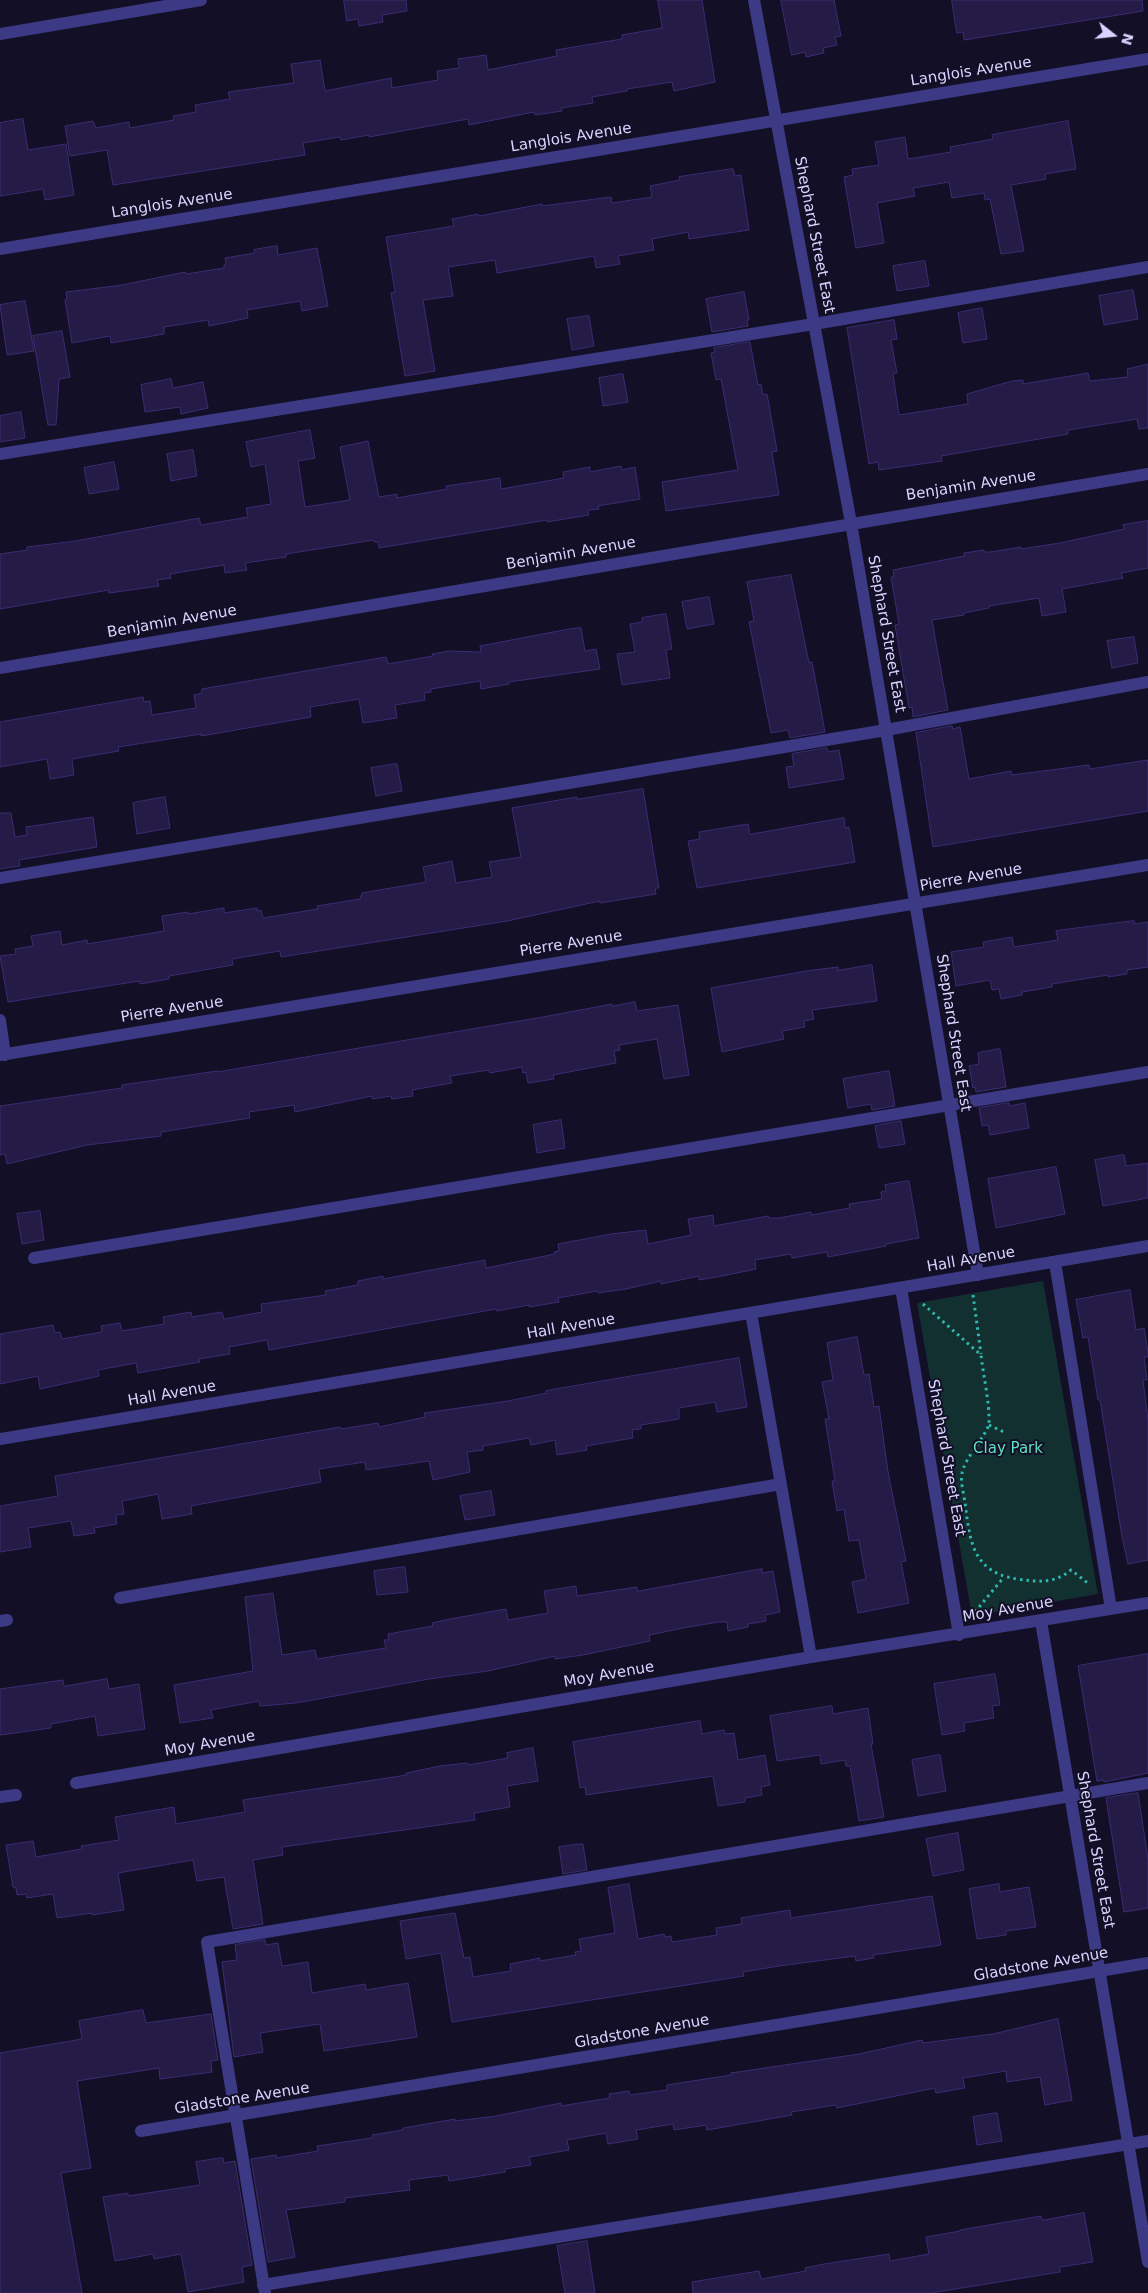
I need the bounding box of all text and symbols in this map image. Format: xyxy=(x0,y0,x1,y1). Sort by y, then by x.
north arrow xyxy=(1088,10,1138,60)
text: N xyxy=(1118,31,1137,47)
street label: Langlois Avenue xyxy=(909,54,1033,90)
street label: Langlois Avenue xyxy=(509,120,633,156)
street label: Shephard Street East xyxy=(790,155,838,315)
street label: Langlois Avenue xyxy=(110,186,234,222)
street label: Benjamin Avenue xyxy=(905,467,1037,505)
street label: Benjamin Avenue xyxy=(505,534,637,574)
street label: Shephard Street East xyxy=(863,554,909,714)
street label: Benjamin Avenue xyxy=(106,602,238,642)
street label: Pierre Avenue xyxy=(918,860,1024,896)
street label: Pierre Avenue xyxy=(518,927,624,961)
street label: Shephard Street East xyxy=(932,953,974,1113)
street label: Pierre Avenue xyxy=(119,993,225,1027)
street label: Hall Avenue xyxy=(925,1243,1017,1277)
street label: Hall Avenue xyxy=(525,1310,617,1344)
street label: Hall Avenue xyxy=(126,1377,218,1411)
street label: Shephard Street East xyxy=(923,1378,969,1538)
park label: Clay Park xyxy=(973,1440,1043,1458)
street label: Moy Avenue xyxy=(961,1593,1055,1627)
street label: Moy Avenue xyxy=(562,1658,656,1692)
street label: Moy Avenue xyxy=(163,1727,257,1761)
street label: Shephard Street East xyxy=(1072,1770,1118,1930)
street label: Gladstone Avenue xyxy=(972,1944,1110,1986)
street label: Gladstone Avenue xyxy=(573,2011,711,2053)
street label: Gladstone Avenue xyxy=(173,2079,311,2119)

